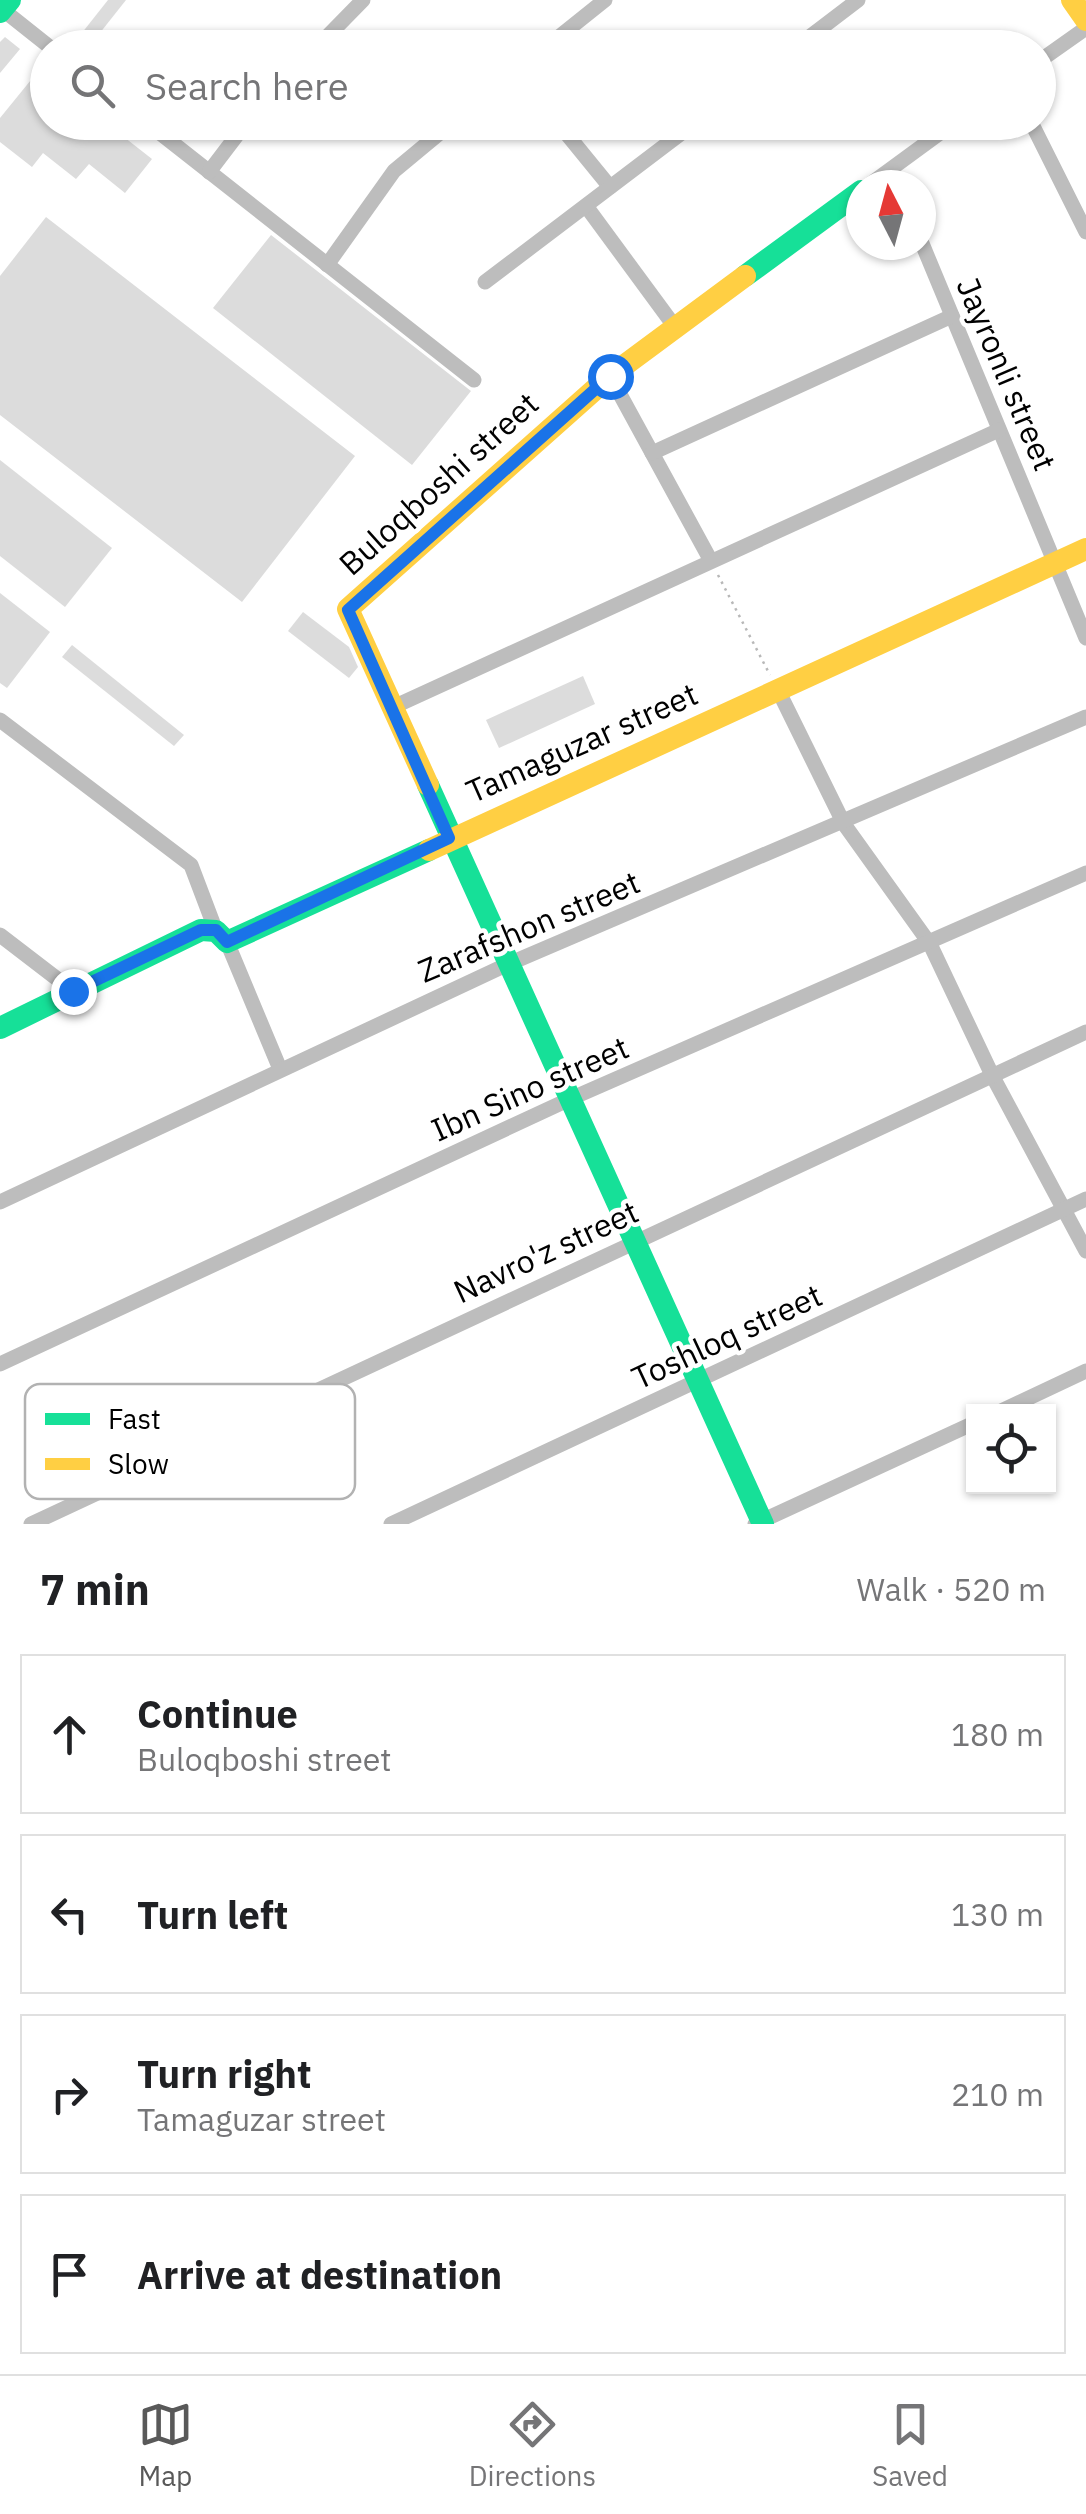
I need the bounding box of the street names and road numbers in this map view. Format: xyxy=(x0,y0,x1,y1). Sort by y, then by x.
street label: Jayronli street xyxy=(947,271,1066,476)
street label: Buloqboshi street xyxy=(330,382,547,584)
street label: Tamaguzar street xyxy=(459,672,704,812)
street label: Zarafshon street xyxy=(411,861,646,992)
street label: Ibn Sino street xyxy=(424,1026,635,1150)
street label: Navro'z street xyxy=(446,1190,645,1312)
street label: Toshloq street xyxy=(625,1274,828,1398)

